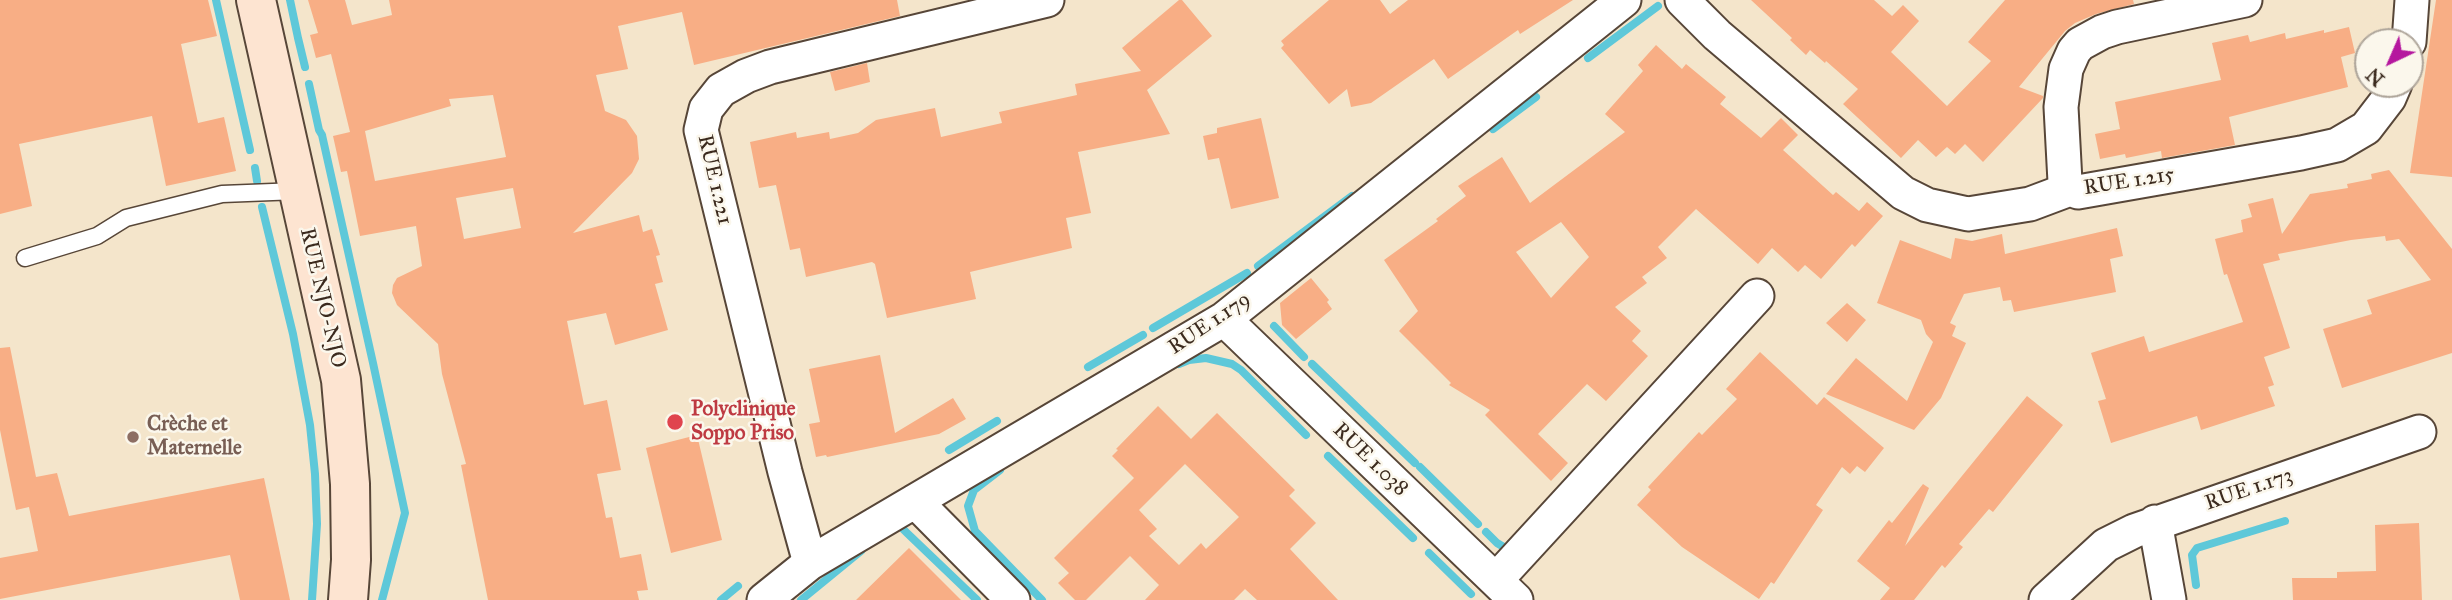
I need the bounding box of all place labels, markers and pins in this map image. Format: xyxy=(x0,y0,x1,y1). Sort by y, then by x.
place label: Polyclinique Soppo Priso xyxy=(691,397,796,447)
place label: Crèche et Maternelle xyxy=(147,412,242,462)
marker: Polyclinique Soppo Priso xyxy=(665,412,685,432)
marker: Crèche et Maternelle xyxy=(125,429,141,445)

